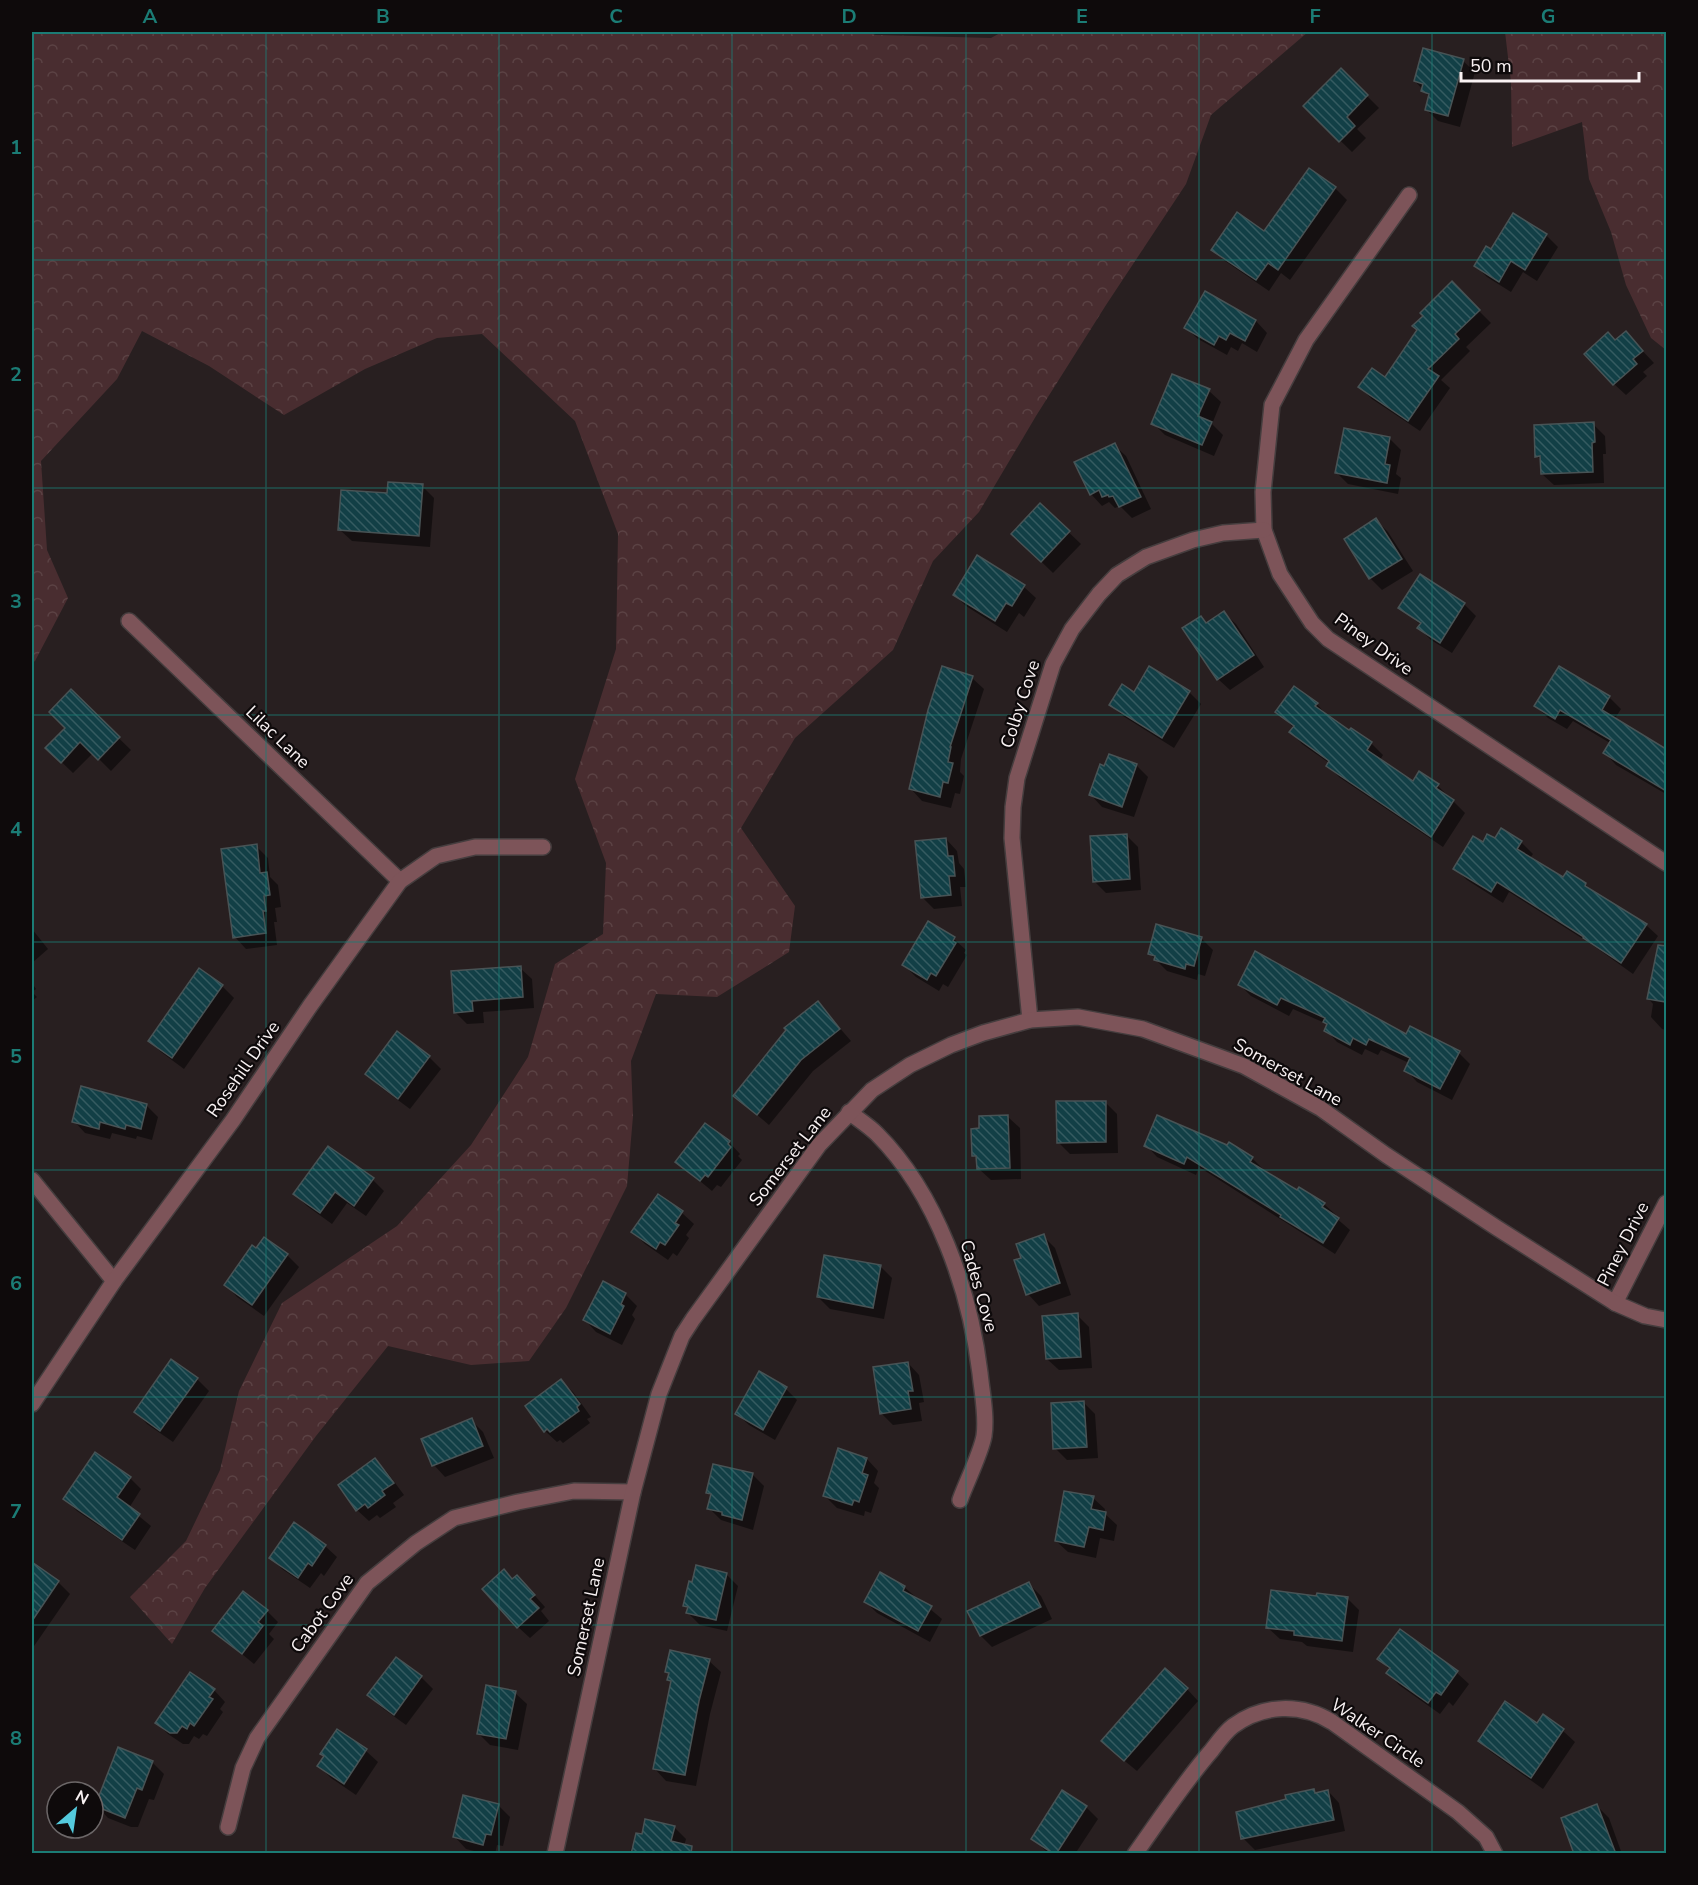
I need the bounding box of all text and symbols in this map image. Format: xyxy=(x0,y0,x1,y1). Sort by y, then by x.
text: A xyxy=(143,3,158,30)
text: B xyxy=(376,3,390,30)
text: C xyxy=(609,3,623,30)
text: D xyxy=(841,3,857,30)
text: E xyxy=(1076,3,1088,30)
text: F xyxy=(1309,3,1321,30)
text: G xyxy=(1541,3,1555,30)
scale bar xyxy=(1461,45,1640,83)
text: 50 m xyxy=(1470,54,1512,78)
text: 1 xyxy=(10,134,22,161)
text: 2 xyxy=(10,361,22,388)
text: 3 xyxy=(10,588,22,615)
street label: Piney Drive xyxy=(1330,607,1418,681)
street label: Colby Cove xyxy=(995,657,1045,751)
street label: Lilac Lane xyxy=(241,700,315,774)
text: 4 xyxy=(10,816,22,843)
street label: Rosehill Drive xyxy=(201,1016,285,1122)
street label: Somerset Lane xyxy=(1229,1032,1347,1112)
text: 5 xyxy=(10,1043,22,1070)
street label: Somerset Lane xyxy=(743,1101,837,1211)
street label: Piney Drive xyxy=(1591,1198,1655,1290)
street label: Cades Cove xyxy=(954,1237,1004,1335)
text: 6 xyxy=(10,1270,22,1297)
text: 7 xyxy=(10,1498,22,1525)
street label: Somerset Lane xyxy=(562,1555,610,1679)
street label: Cabot Cove xyxy=(285,1568,359,1658)
street label: Walker Circle xyxy=(1326,1693,1430,1773)
text: 8 xyxy=(10,1725,22,1752)
north arrow xyxy=(45,1780,105,1840)
text: N xyxy=(71,1785,92,1810)

